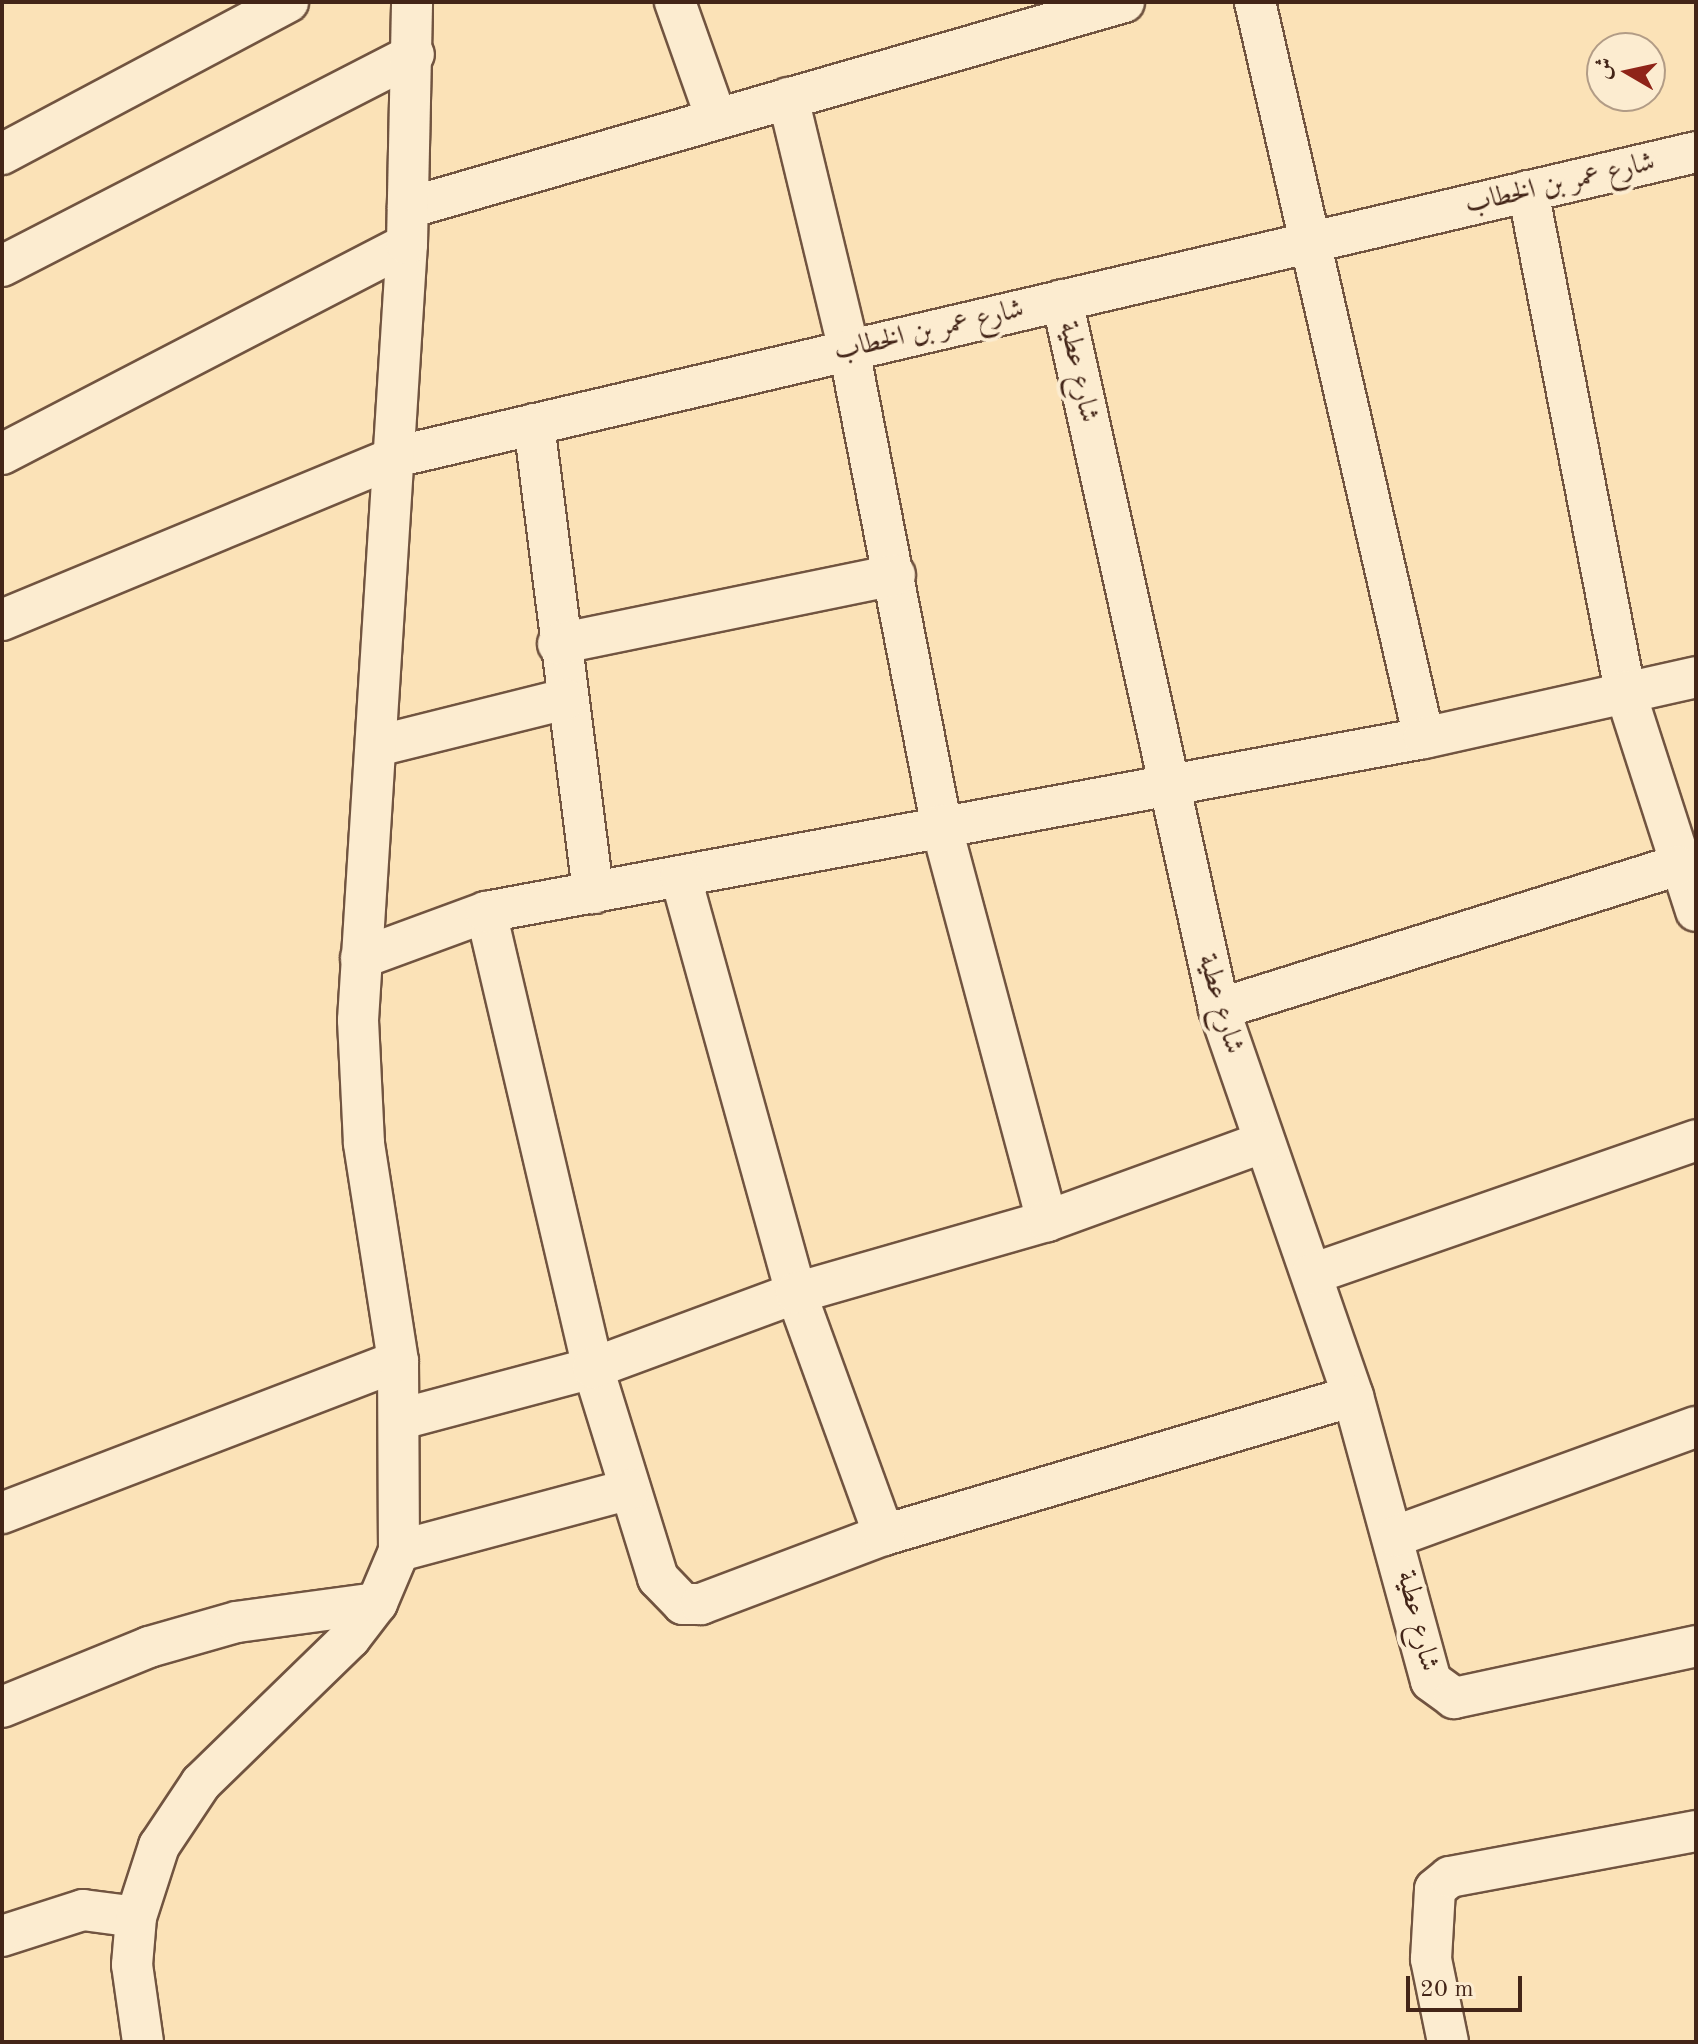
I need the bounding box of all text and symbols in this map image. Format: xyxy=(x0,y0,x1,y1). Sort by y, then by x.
north arrow xyxy=(1586,32,1666,112)
text: ش xyxy=(1592,56,1617,81)
street label: شارع عمر بن الخطاب xyxy=(1462,146,1658,222)
street label: شارع عمر بن الخطاب xyxy=(831,293,1027,369)
street label: شارع عطية xyxy=(1051,318,1105,426)
street label: شارع عطية xyxy=(1190,950,1250,1058)
street label: شارع عطية xyxy=(1388,1567,1446,1675)
scale bar xyxy=(1410,1960,1526,2010)
text: 20 m xyxy=(1420,1978,1474,2002)

